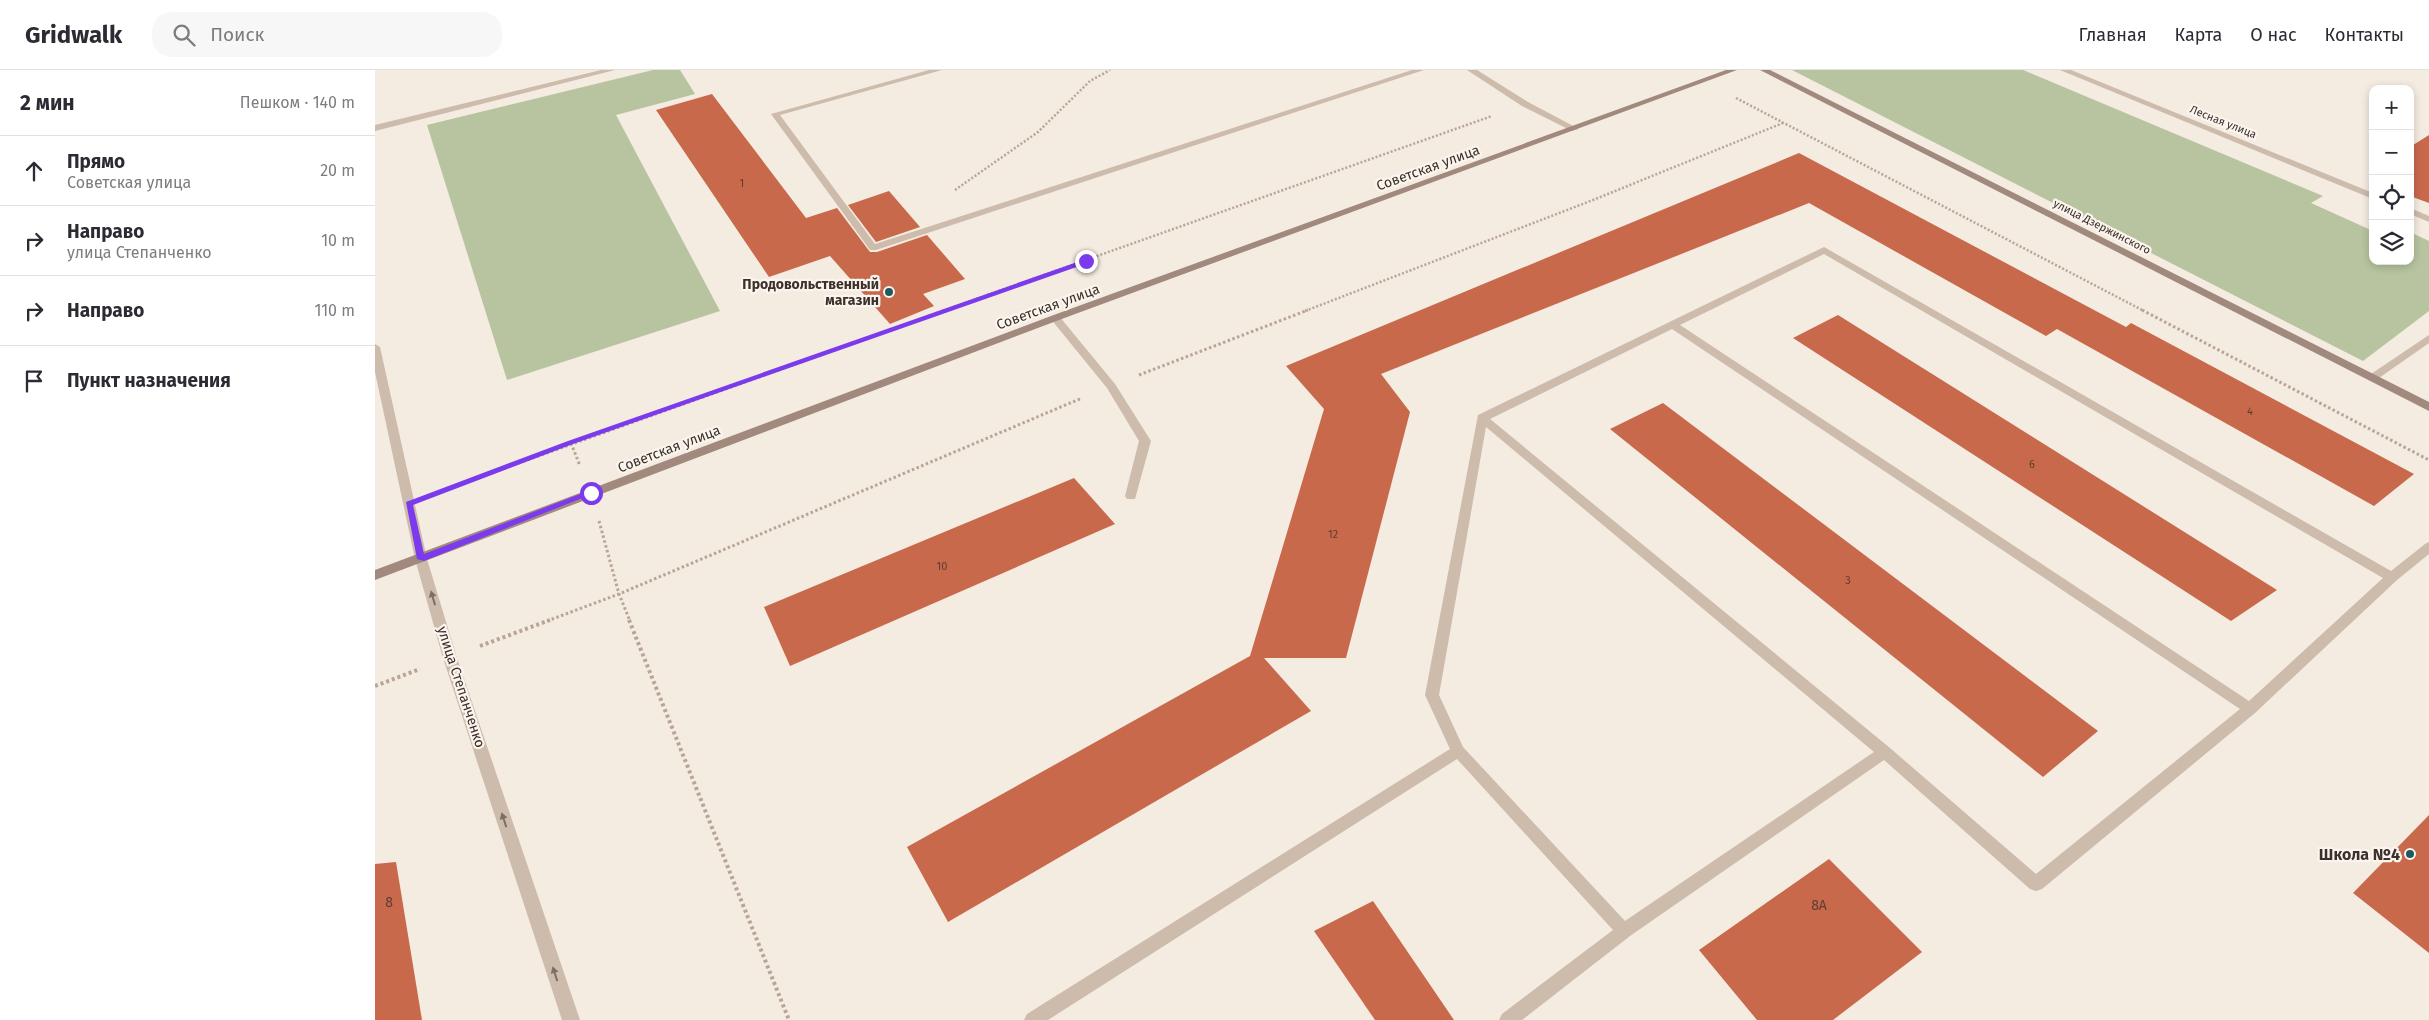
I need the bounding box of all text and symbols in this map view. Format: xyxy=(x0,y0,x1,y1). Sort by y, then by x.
search box xyxy=(152,12,502,57)
text: Gridwalk xyxy=(25,21,122,49)
icon: search xyxy=(170,21,198,49)
text: Поиск xyxy=(210,23,264,46)
text: Главная xyxy=(2079,24,2147,46)
text: Карта xyxy=(2175,24,2222,46)
text: О нас xyxy=(2250,24,2297,46)
text: Контакты xyxy=(2325,24,2404,46)
map controls xyxy=(2369,85,2414,265)
button: + xyxy=(2369,85,2414,130)
text: 2 мин xyxy=(20,90,75,116)
text: Пешком · 140 m xyxy=(240,93,355,112)
street label: Лесная улица xyxy=(2188,103,2258,141)
button: − xyxy=(2369,130,2414,175)
street label: Советская улица xyxy=(1374,141,1482,195)
text: Прямо xyxy=(67,150,125,173)
icon: ahead xyxy=(20,157,48,185)
text: 20 m xyxy=(320,161,355,180)
text: Советская улица xyxy=(67,173,191,192)
button: locate xyxy=(2369,175,2414,220)
house number: 1 xyxy=(740,177,744,190)
street label: улица Дзержинского xyxy=(2051,197,2153,257)
text: Направо xyxy=(67,220,144,243)
button: layers xyxy=(2369,220,2414,265)
icon: right xyxy=(20,227,48,255)
text: 10 m xyxy=(321,231,355,250)
text: улица Степанченко xyxy=(67,243,212,262)
route end xyxy=(1075,250,1098,273)
place label: Продовольственный магазин xyxy=(742,276,879,309)
street label: Советская улица xyxy=(994,280,1102,334)
marker: Продовольственный магазин xyxy=(883,286,895,298)
icon: right xyxy=(20,297,48,325)
text: Направо xyxy=(67,299,144,322)
text: 110 m xyxy=(314,301,355,320)
icon: arrive xyxy=(20,367,48,395)
text: Пункт назначения xyxy=(67,369,231,392)
house number: 4 xyxy=(2247,405,2253,418)
street label: Советская улица xyxy=(615,422,723,476)
house number: 6 xyxy=(2029,458,2035,471)
route start xyxy=(580,482,603,505)
house number: 12 xyxy=(1328,528,1338,541)
house number: 10 xyxy=(937,560,947,573)
house number: 3 xyxy=(1845,574,1851,587)
one-way arrow xyxy=(428,591,436,606)
street label: улица Степанченко xyxy=(433,624,489,750)
one-way arrow xyxy=(500,812,507,827)
place label: Школа №4 xyxy=(2319,845,2400,864)
marker: Школа №4 xyxy=(2404,848,2416,860)
house number: 8 xyxy=(385,894,393,911)
house number: 8А xyxy=(1811,897,1827,914)
one-way arrow xyxy=(551,966,559,981)

